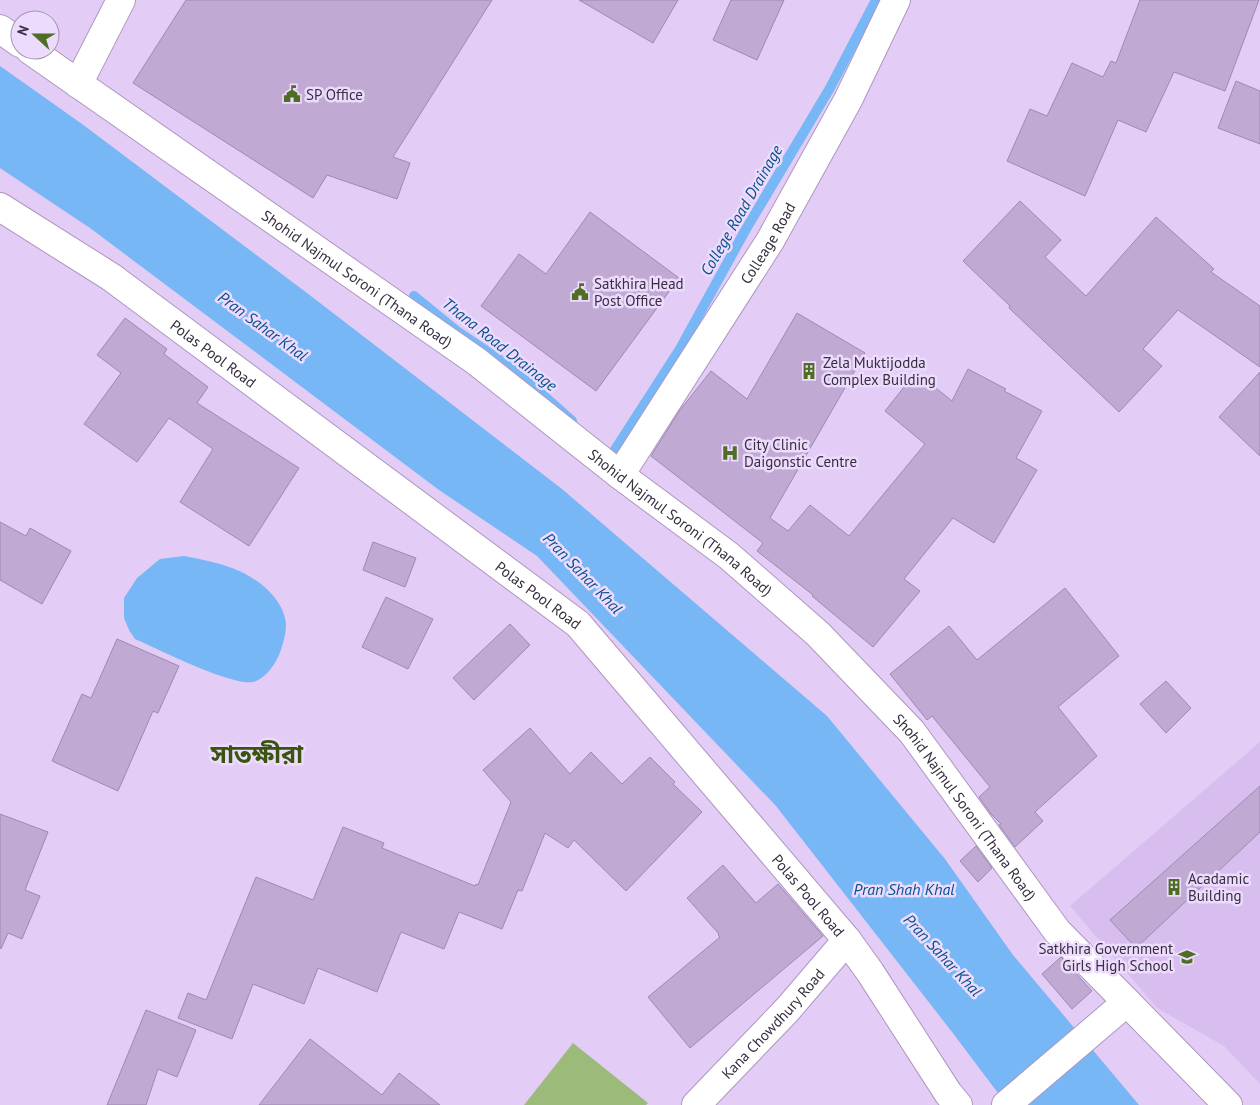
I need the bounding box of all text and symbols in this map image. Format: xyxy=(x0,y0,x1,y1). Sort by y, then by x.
north arrow xyxy=(10,10,60,60)
text: N xyxy=(13,23,33,38)
public building icon: SP Office xyxy=(282,84,302,104)
place label: SP Office xyxy=(306,85,363,104)
water label: College Road Drainage xyxy=(696,141,787,279)
street label: Colleage Road xyxy=(736,199,799,287)
street label: Shohid Najmul Soroni (Thana Road) xyxy=(258,205,456,351)
place label: Satkhira Head Post Office xyxy=(594,274,684,310)
public building icon: Satkhira Head Post Office xyxy=(570,282,590,302)
water label: Pran Sahar Khal xyxy=(214,287,312,366)
water label: Thana Road Drainage xyxy=(439,293,562,395)
street label: Polas Pool Road xyxy=(167,315,260,391)
place label: Zela Muktijodda Complex Building xyxy=(823,353,936,389)
building icon: Zela Muktijodda Complex Building xyxy=(799,361,819,381)
place label: City Clinic Daigonstic Centre xyxy=(744,435,857,471)
hospital icon: City Clinic Daigonstic Centre xyxy=(720,443,740,463)
street label: Shohid Najmul Soroni (Thana Road) xyxy=(585,444,777,599)
water label: Pran Sahar Khal xyxy=(539,528,627,618)
street label: Polas Pool Road xyxy=(492,557,585,633)
street label: Shohid Najmul Soroni (Thana Road) xyxy=(890,709,1041,904)
district label: সাতক্ষীরা xyxy=(210,738,304,770)
street label: Polas Pool Road xyxy=(768,850,849,940)
place label: Acadamic Building xyxy=(1188,869,1249,905)
building icon: Acadamic Building xyxy=(1164,877,1184,897)
water label: Pran Shah Khal xyxy=(853,879,955,899)
water label: Pran Sahar Khal xyxy=(900,910,987,1001)
place label: Satkhira Government Girls High School xyxy=(1038,939,1174,975)
school or university icon: Satkhira Government Girls High School xyxy=(1177,947,1197,967)
street label: Kana Chowdhury Road xyxy=(717,964,828,1082)

